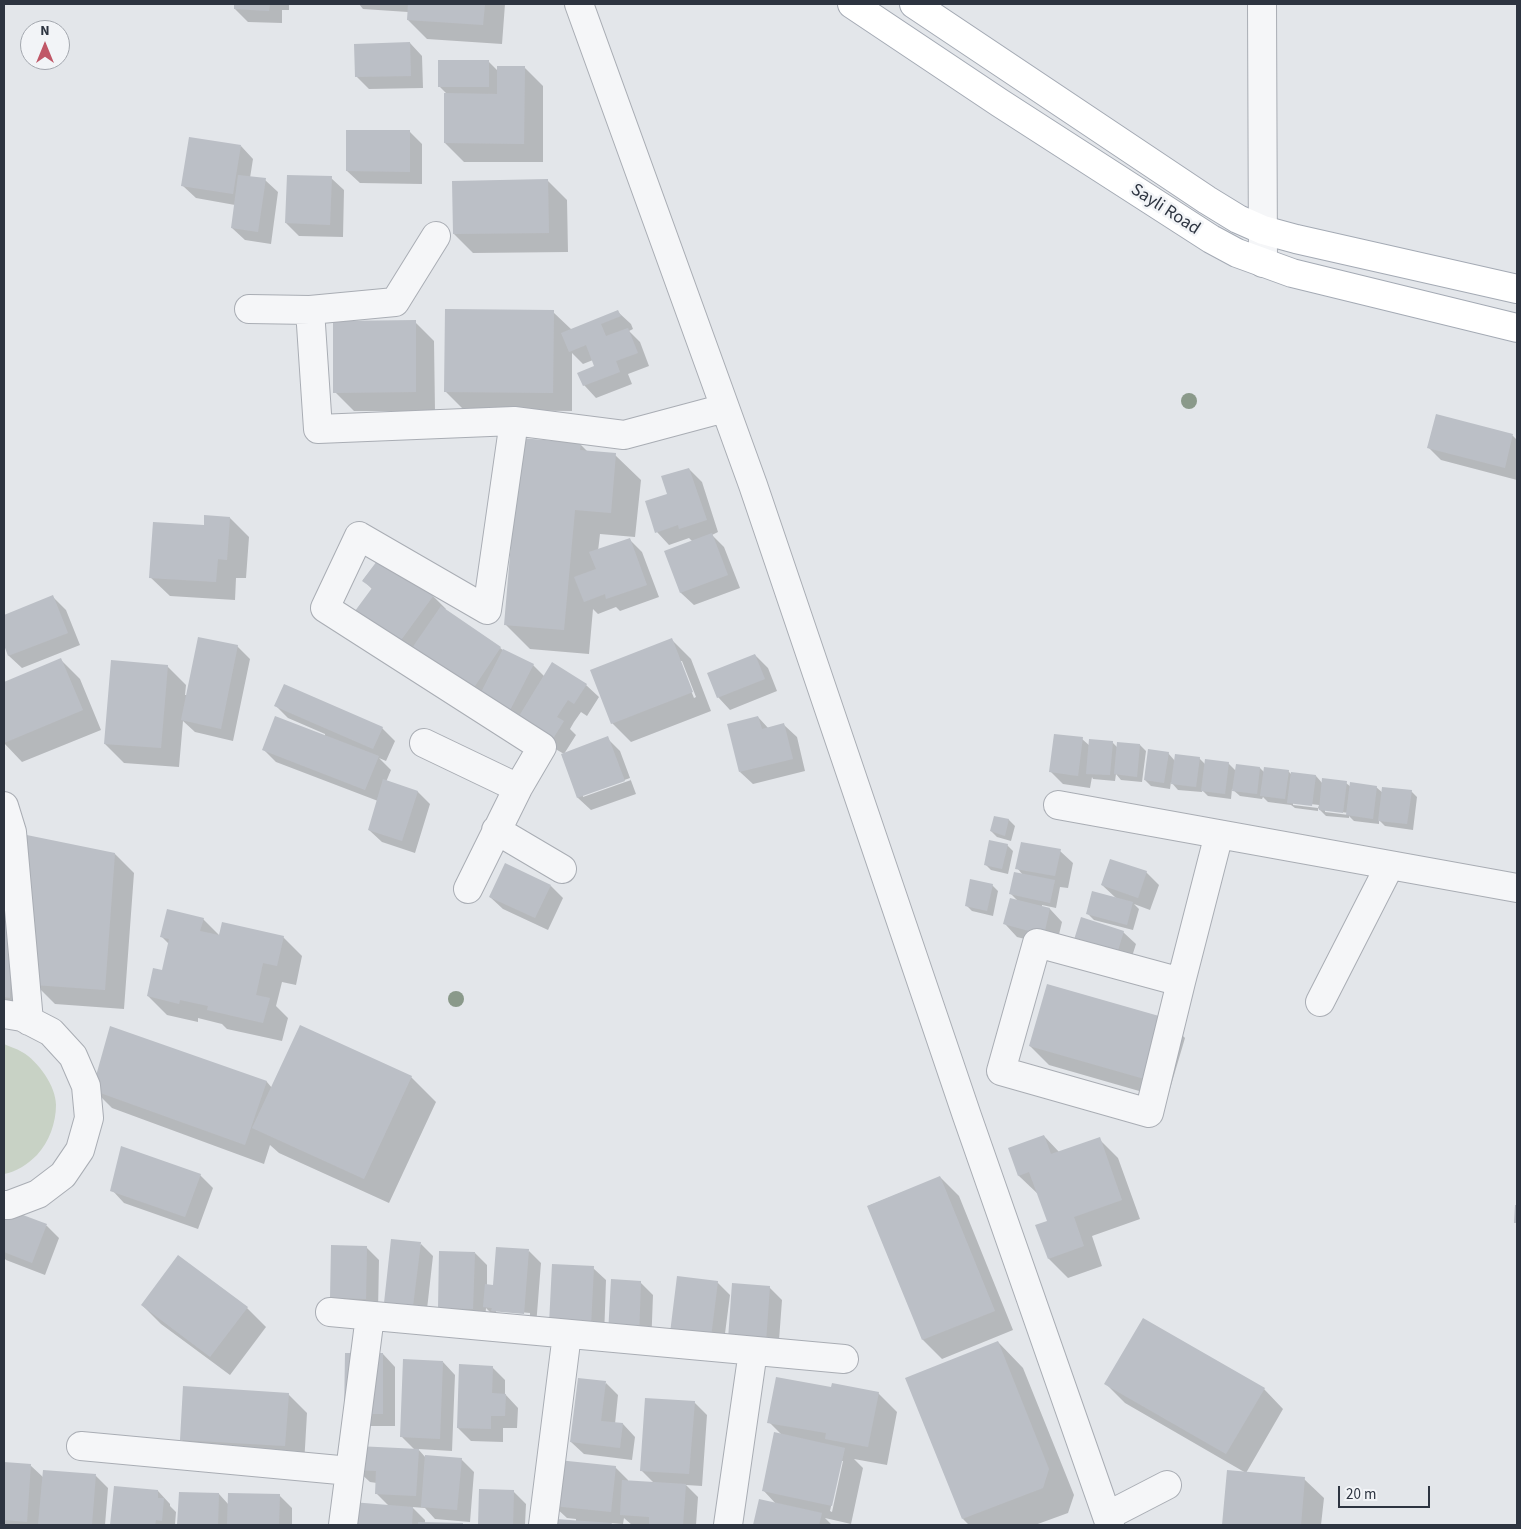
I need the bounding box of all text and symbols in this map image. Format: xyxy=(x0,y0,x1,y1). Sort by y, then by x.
north arrow xyxy=(20,20,70,70)
text: N xyxy=(40,21,50,41)
street label: Sayli Road xyxy=(1126,180,1204,240)
scale bar xyxy=(1341,1476,1434,1508)
text: 20 m xyxy=(1346,1484,1376,1505)

